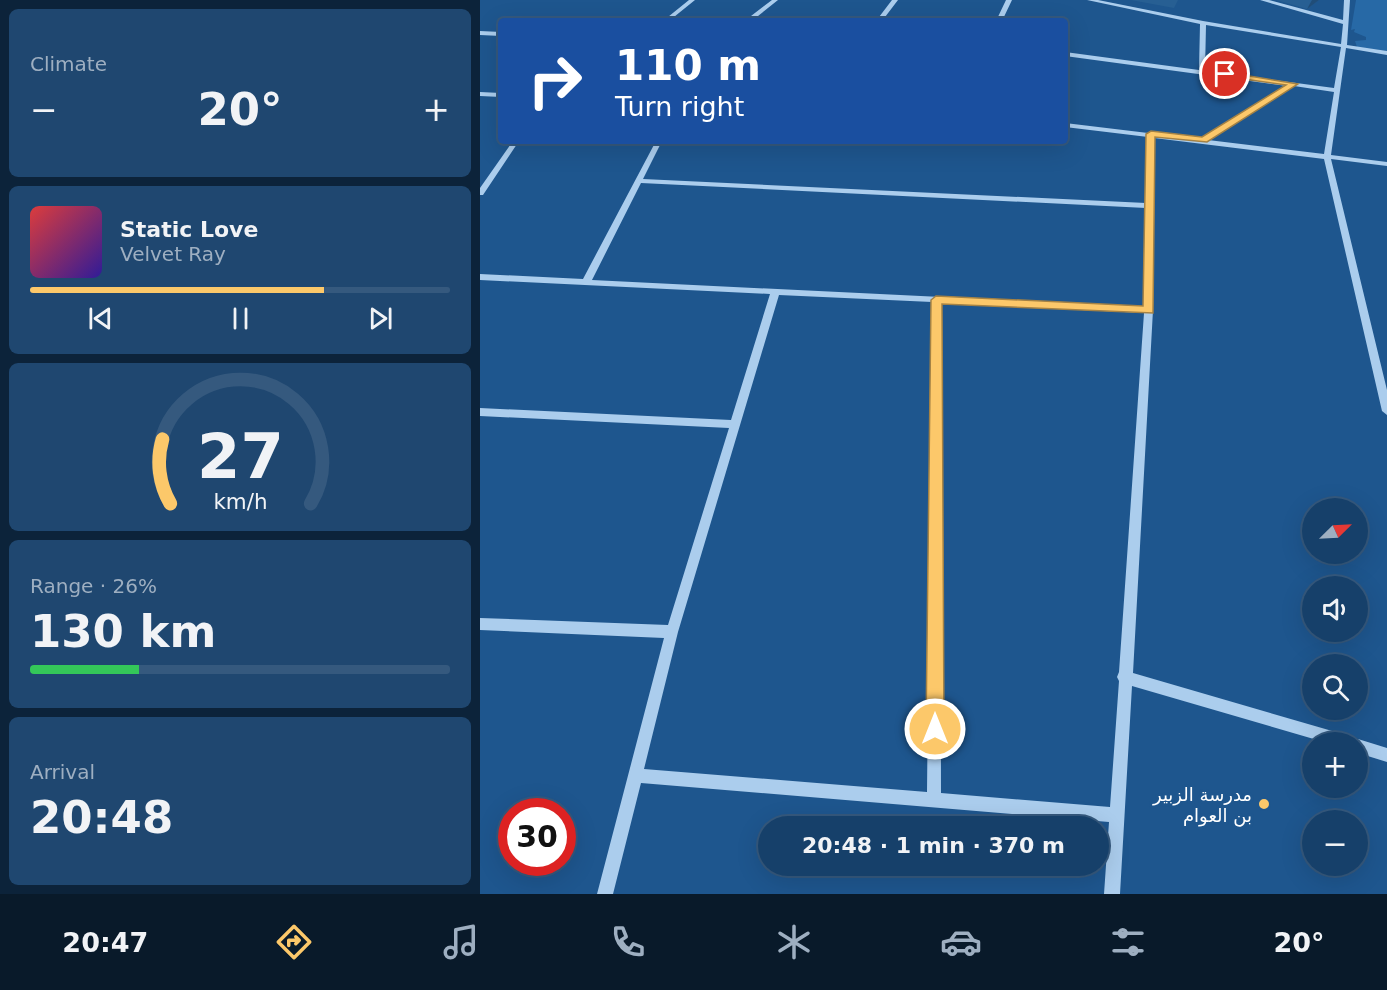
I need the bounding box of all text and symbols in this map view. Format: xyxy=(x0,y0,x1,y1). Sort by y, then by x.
text: 110 m xyxy=(615,41,761,90)
icon: right xyxy=(516,42,594,120)
pin xyxy=(1199,48,1250,99)
text: Climate xyxy=(30,52,107,76)
icon: arrive xyxy=(1208,57,1241,90)
text: 20° xyxy=(197,83,283,136)
text: − xyxy=(30,90,58,129)
text: + xyxy=(422,90,450,129)
text: Turn right xyxy=(615,91,744,122)
text: Static Love xyxy=(120,217,258,242)
text: Velvet Ray xyxy=(120,242,226,266)
icon: previous xyxy=(84,302,117,335)
icon: pause xyxy=(224,302,257,335)
icon: next xyxy=(364,302,397,335)
text: 27 xyxy=(197,420,283,493)
text: km/h xyxy=(213,489,267,514)
north arrow xyxy=(1302,498,1368,564)
map controls xyxy=(1302,498,1368,876)
text: Range · 26% xyxy=(30,574,157,598)
button: sound xyxy=(1302,576,1368,642)
text: 130 km xyxy=(30,605,216,658)
button: search xyxy=(1302,654,1368,720)
position arrow xyxy=(903,697,967,761)
button: + xyxy=(1302,732,1368,798)
text: Arrival xyxy=(30,760,95,784)
place label: مدرسة الزبير بن العوام xyxy=(1152,784,1252,827)
text: 20:48 xyxy=(30,791,173,844)
marker: مدرسة الزبير بن العوام xyxy=(1257,797,1271,811)
speed limit sign: 30 xyxy=(498,798,576,876)
button: − xyxy=(1302,810,1368,876)
text: 20:48 · 1 min · 370 m xyxy=(802,833,1065,858)
icon: directions xyxy=(273,921,315,963)
icon: music xyxy=(440,921,482,963)
icon: phone xyxy=(607,921,649,963)
icon: climate xyxy=(773,921,815,963)
icon: car xyxy=(940,921,982,963)
icon: filters xyxy=(1107,921,1149,963)
text: 20:47 xyxy=(62,927,148,958)
text: 20° xyxy=(1273,927,1325,958)

